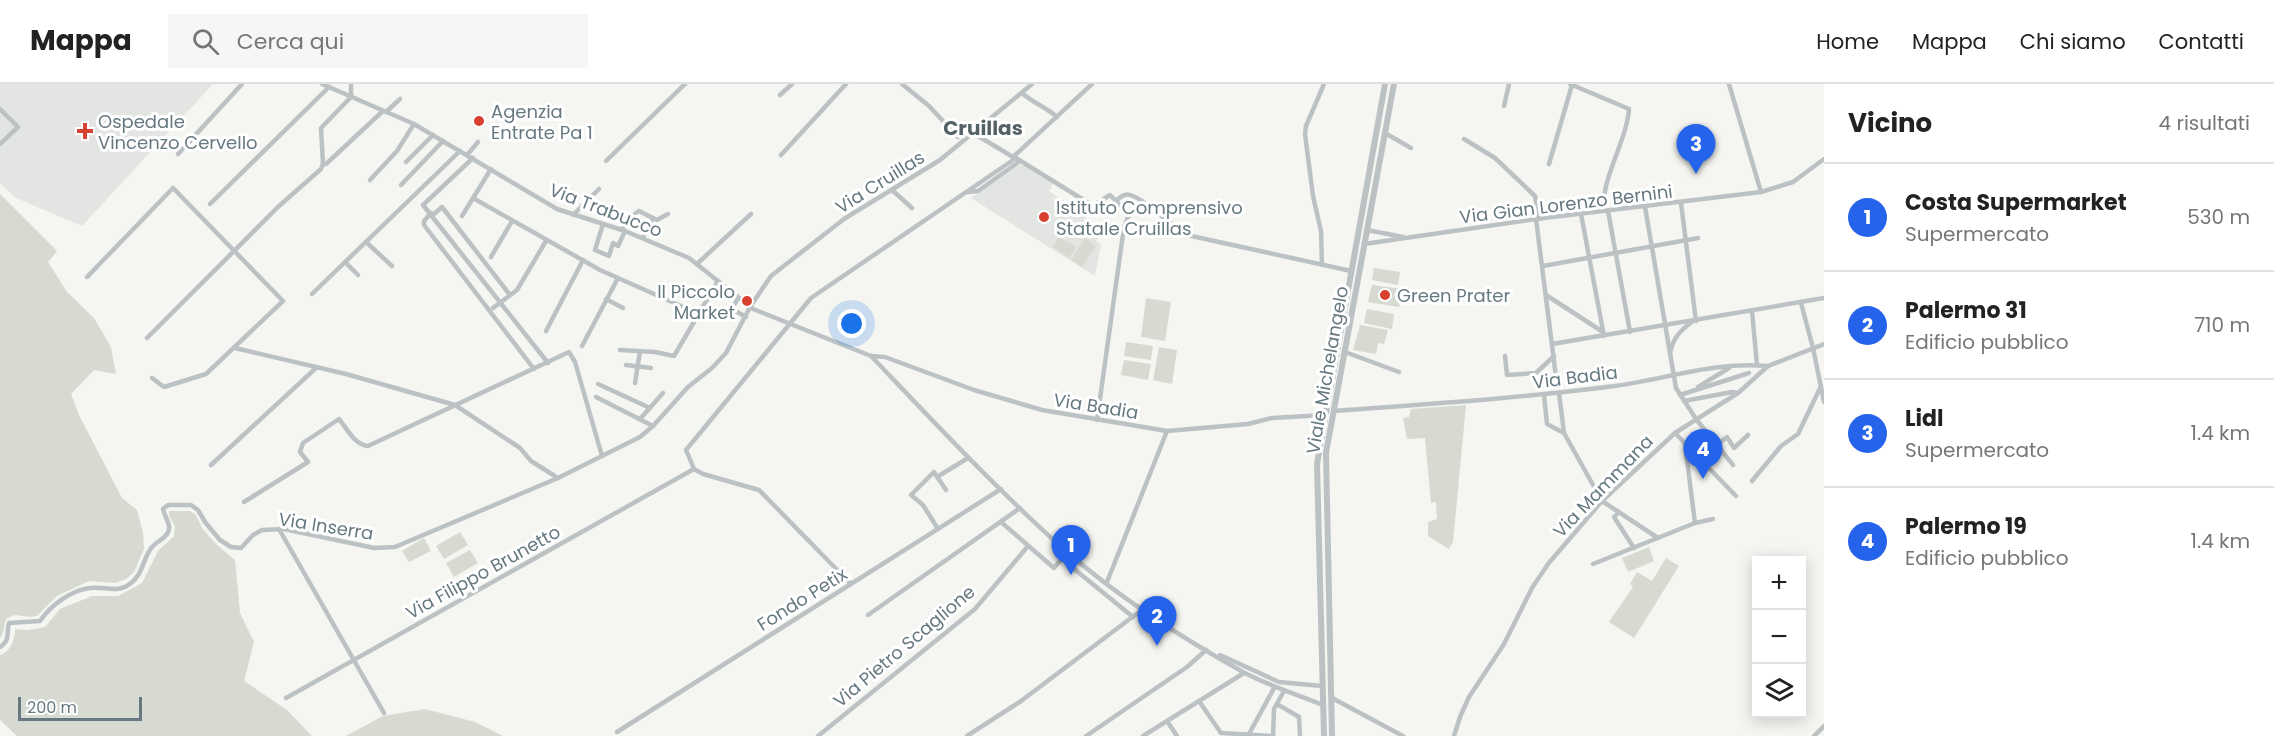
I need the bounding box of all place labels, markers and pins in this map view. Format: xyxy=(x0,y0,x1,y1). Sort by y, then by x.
place label: Agenzia Entrate Pa 1 xyxy=(491,99,593,145)
place label: Ospedale Vincenzo Cervello xyxy=(98,109,258,155)
marker: Agenzia Entrate Pa 1 xyxy=(472,114,486,128)
marker: Ospedale Vincenzo Cervello xyxy=(76,122,94,140)
pin: 3 xyxy=(1676,124,1716,174)
place label: Istituto Comprensivo Statale Cruillas xyxy=(1056,195,1243,241)
marker: Istituto Comprensivo Statale Cruillas xyxy=(1037,210,1051,224)
place label: Il Piccolo Market xyxy=(657,279,735,325)
place label: Green Prater xyxy=(1397,283,1510,308)
marker: Green Prater xyxy=(1378,288,1392,302)
marker: Il Piccolo Market xyxy=(740,294,754,308)
pin: 4 xyxy=(1684,430,1722,479)
pin: 1 xyxy=(1052,526,1090,575)
pin: 2 xyxy=(1138,596,1176,646)

